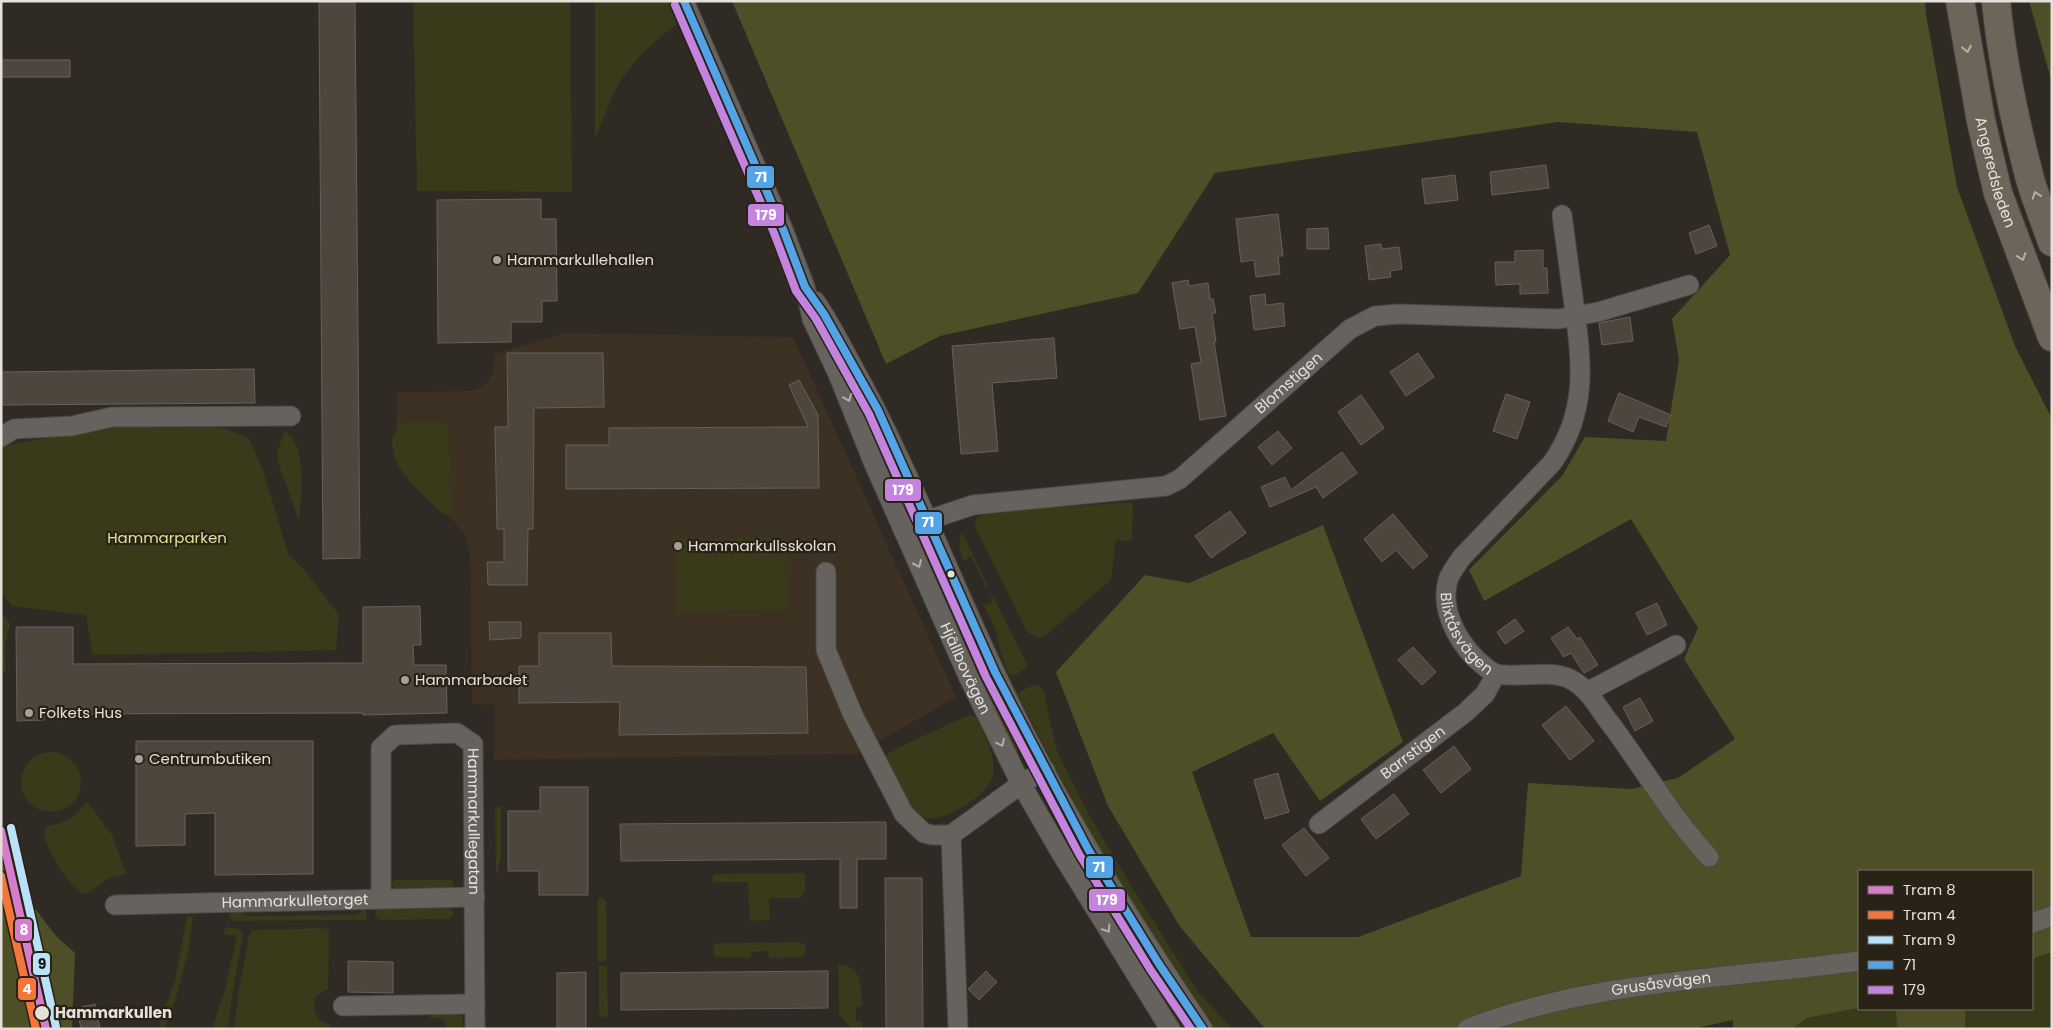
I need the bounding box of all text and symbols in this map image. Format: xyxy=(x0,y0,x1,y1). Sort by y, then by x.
one-way arrow xyxy=(1962,45,1972,54)
street label: Angeredsleden xyxy=(1970,115,2021,230)
line badge: 71 xyxy=(746,165,775,189)
text: 71 xyxy=(755,167,767,187)
one-way arrow xyxy=(2032,192,2042,200)
line badge: 179 xyxy=(747,203,785,227)
text: 179 xyxy=(755,205,777,225)
place label: Hammarkullehallen xyxy=(507,249,654,270)
one-way arrow xyxy=(2016,252,2026,261)
marker: Hammarkullehallen xyxy=(491,254,503,266)
street label: Blomstigen xyxy=(1250,347,1327,418)
one-way arrow xyxy=(841,393,852,402)
line badge: 179 xyxy=(884,478,922,502)
text: 179 xyxy=(892,480,914,500)
line badge: 71 xyxy=(914,511,943,535)
text: 71 xyxy=(922,512,934,532)
park label: Hammarparken xyxy=(107,527,227,548)
place label: Hammarkullsskolan xyxy=(688,535,836,556)
marker: Hammarkullsskolan xyxy=(672,540,684,552)
one-way arrow xyxy=(911,559,922,568)
unlabelled marker xyxy=(946,569,956,579)
street label: Blixtåsvägen xyxy=(1436,592,1498,680)
street label: Hjällbovägen xyxy=(936,619,996,718)
place label: Hammarbadet xyxy=(415,669,527,690)
marker: Hammarbadet xyxy=(399,674,411,686)
place label: Folkets Hus xyxy=(39,702,122,723)
marker: Folkets Hus xyxy=(23,707,35,719)
street label: Barrstigen xyxy=(1376,721,1449,784)
one-way arrow xyxy=(995,738,1005,747)
place label: Centrumbutiken xyxy=(149,748,271,769)
street label: Hammarkullegatan xyxy=(463,748,485,895)
marker: Centrumbutiken xyxy=(133,753,145,765)
line badge: 71 xyxy=(1085,855,1114,879)
text: 71 xyxy=(1093,857,1105,877)
legend xyxy=(1858,870,2033,1010)
text: Tram 8 xyxy=(1903,879,1956,900)
street label: Hammarkulletorget xyxy=(221,888,369,913)
line badge: 179 xyxy=(1088,888,1126,912)
text: 179 xyxy=(1096,890,1118,910)
text: Tram 4 xyxy=(1903,904,1956,925)
line badge: 8 xyxy=(14,918,33,942)
text: 8 xyxy=(19,920,29,940)
one-way arrow xyxy=(1101,924,1111,933)
text: Tram 9 xyxy=(1903,929,1956,950)
line badge: 9 xyxy=(32,952,51,976)
text: 9 xyxy=(38,954,46,974)
text: 71 xyxy=(1903,954,1916,975)
street label: Grusåsvägen xyxy=(1610,966,1712,1000)
line badge: 4 xyxy=(17,977,37,1001)
text: 4 xyxy=(22,979,32,999)
text: 179 xyxy=(1903,979,1925,1000)
place label: Hammarkullen xyxy=(55,1002,172,1023)
marker: Hammarkullen xyxy=(33,1004,51,1022)

